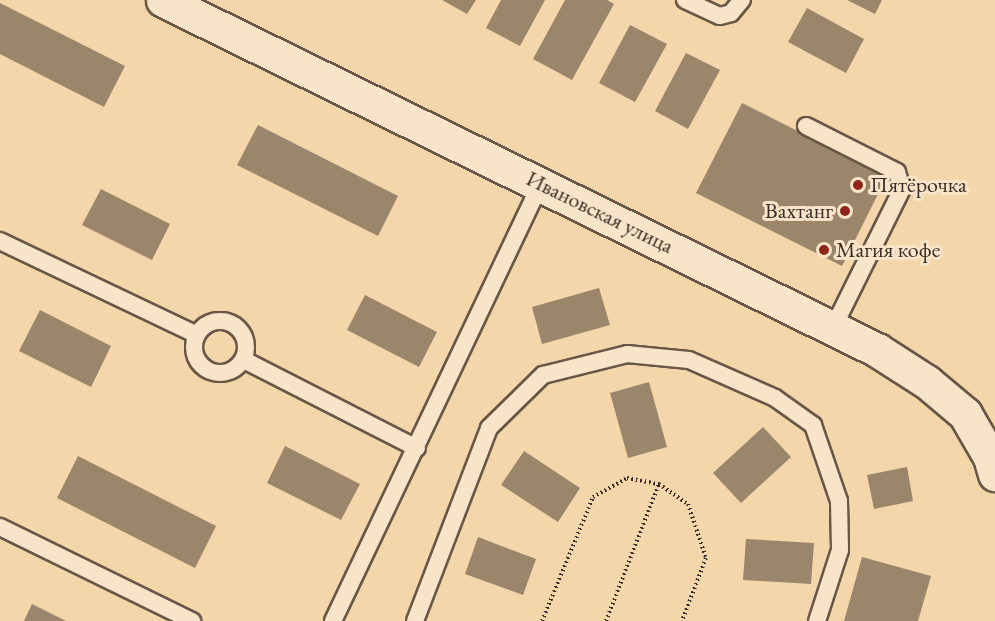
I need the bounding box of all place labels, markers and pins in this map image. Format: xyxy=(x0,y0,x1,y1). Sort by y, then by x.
place label: Пятёрочка xyxy=(870,172,967,198)
marker: Пятёрочка xyxy=(851,178,865,192)
place label: Вахтанг xyxy=(765,198,833,224)
marker: Вахтанг xyxy=(838,204,852,218)
place label: Магия кофе xyxy=(836,237,940,263)
marker: Магия кофе xyxy=(817,243,831,257)

